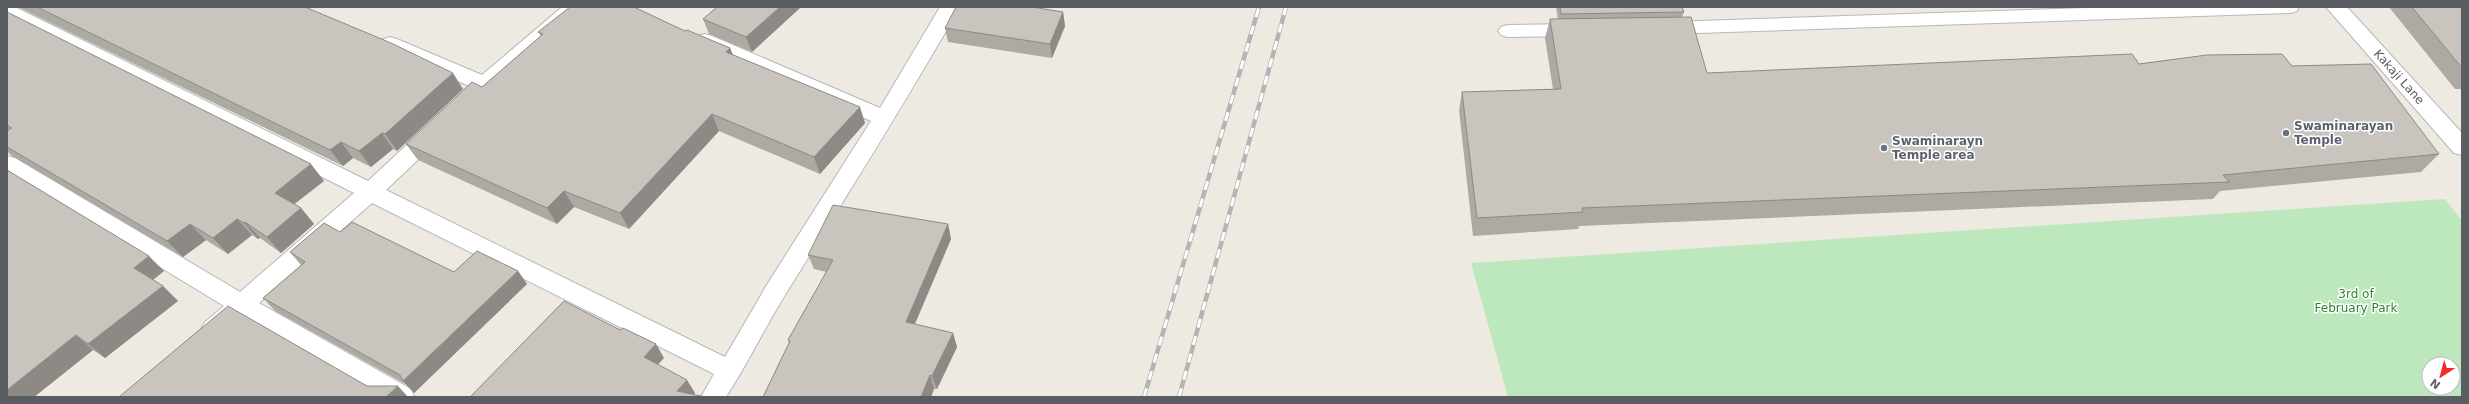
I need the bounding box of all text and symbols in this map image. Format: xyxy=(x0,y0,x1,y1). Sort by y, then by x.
street label: Kakaji Lane xyxy=(2371,47,2427,107)
place label: Swaminarayan Temple xyxy=(2294,119,2393,147)
marker: Swaminarayan Temple xyxy=(2281,128,2291,138)
place label: Swaminarayn Temple area xyxy=(1892,134,1983,162)
marker: Swaminarayn Temple area xyxy=(1879,143,1889,153)
park label: 3rd of February Park xyxy=(2315,287,2398,315)
north arrow xyxy=(2421,356,2461,396)
text: N xyxy=(2428,376,2443,392)

